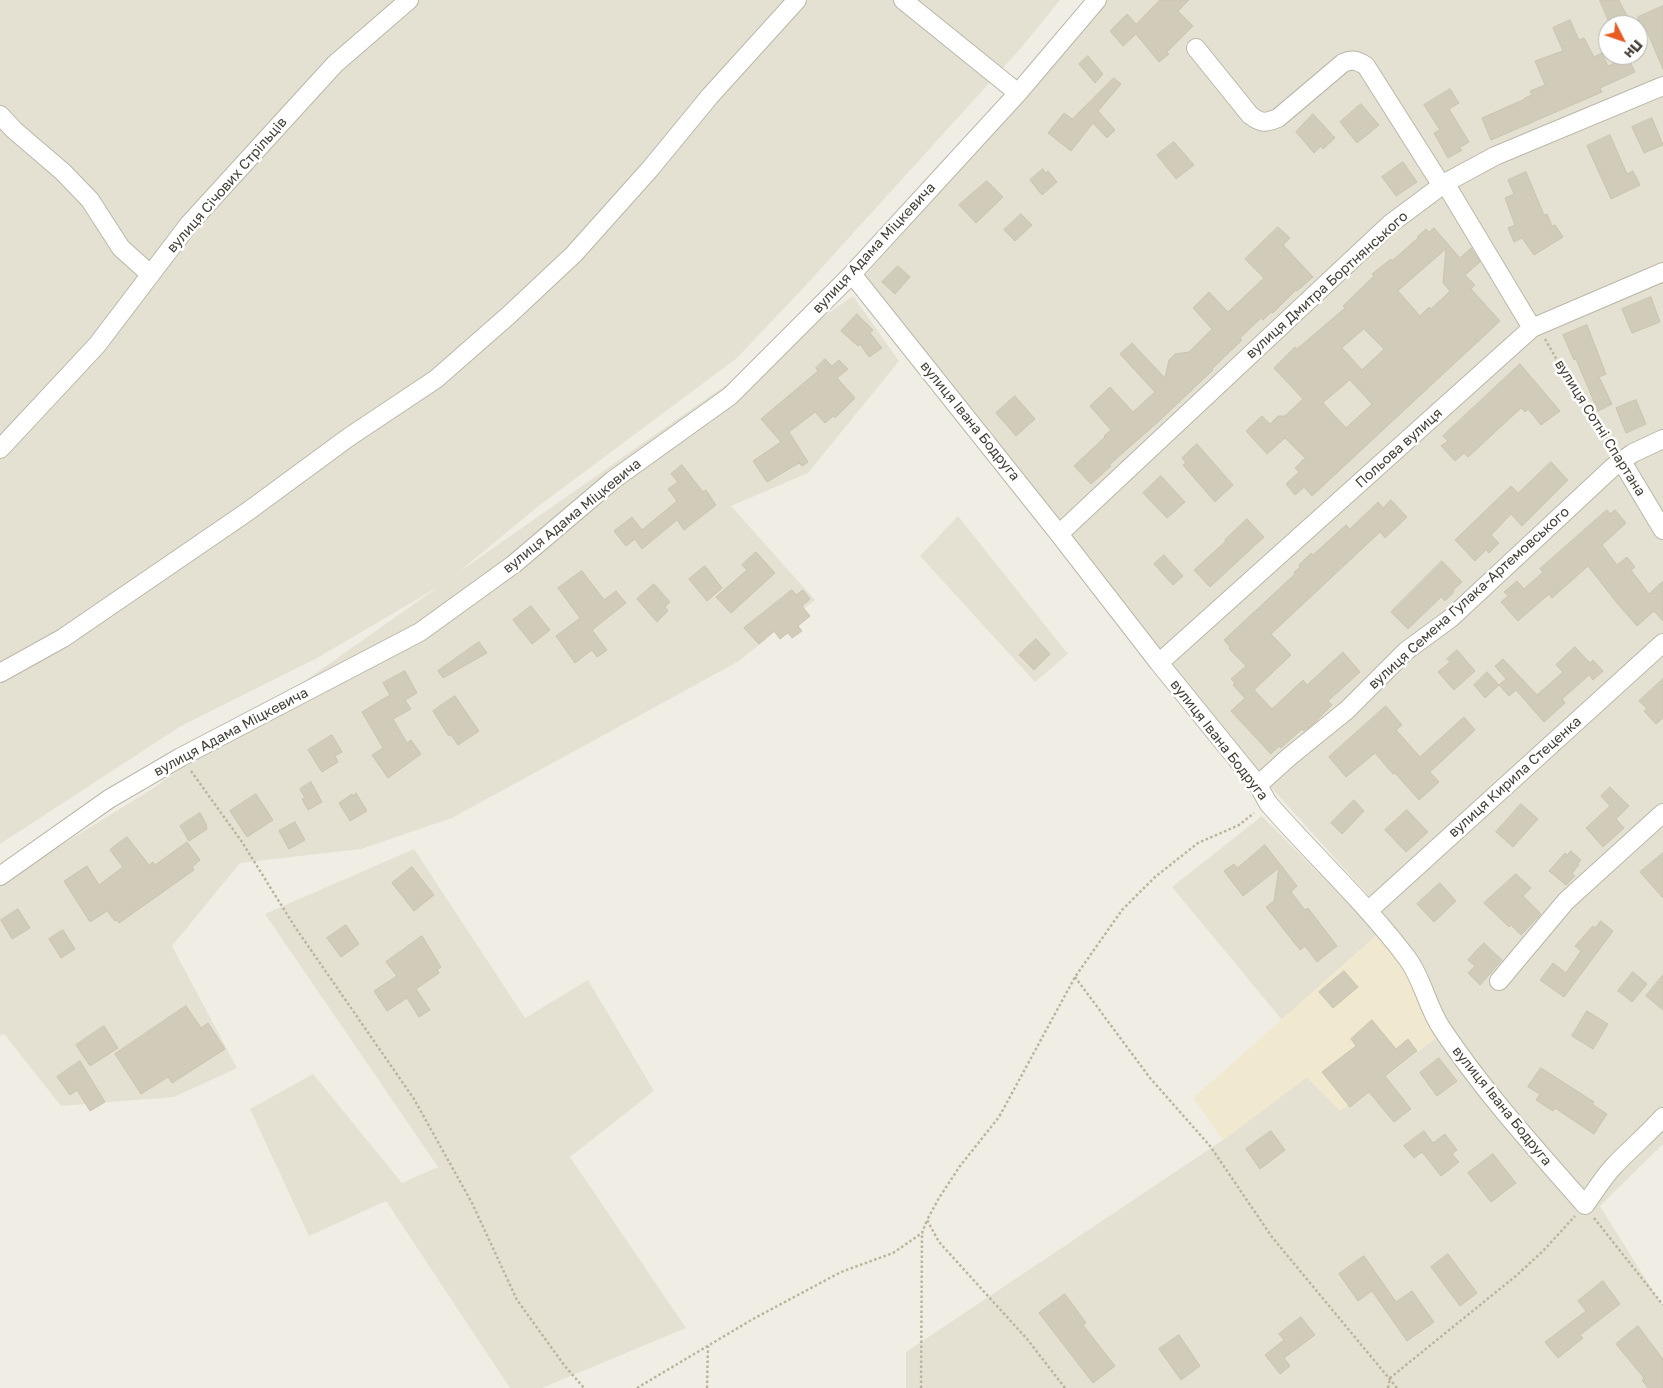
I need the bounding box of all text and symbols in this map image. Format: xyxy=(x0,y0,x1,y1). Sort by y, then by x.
north arrow xyxy=(1598,15,1648,65)
text: Пн xyxy=(1621,37,1647,62)
street label: вулиця Січових Стрільців xyxy=(164,114,290,256)
street label: вулиця Адама Міцкевича xyxy=(809,179,939,317)
street label: вулиця Дмитра Бортнянського xyxy=(1243,208,1411,362)
street label: вулиця Сотні Спартана xyxy=(1551,357,1649,499)
street label: вулиця Івана Бодруга xyxy=(917,358,1023,484)
street label: Польова вулиця xyxy=(1352,405,1446,491)
street label: вулиця Адама Міцкевича xyxy=(500,455,644,577)
street label: вулиця Семена Гулака-Артемовського xyxy=(1365,503,1573,693)
street label: вулиця Івана Бодруга xyxy=(1167,676,1271,804)
street label: вулиця Адама Міцкевича xyxy=(151,684,311,780)
street label: вулиця Кирила Стеценка xyxy=(1445,713,1585,841)
street label: вулиця Івана Бодруга xyxy=(1449,1043,1555,1169)

